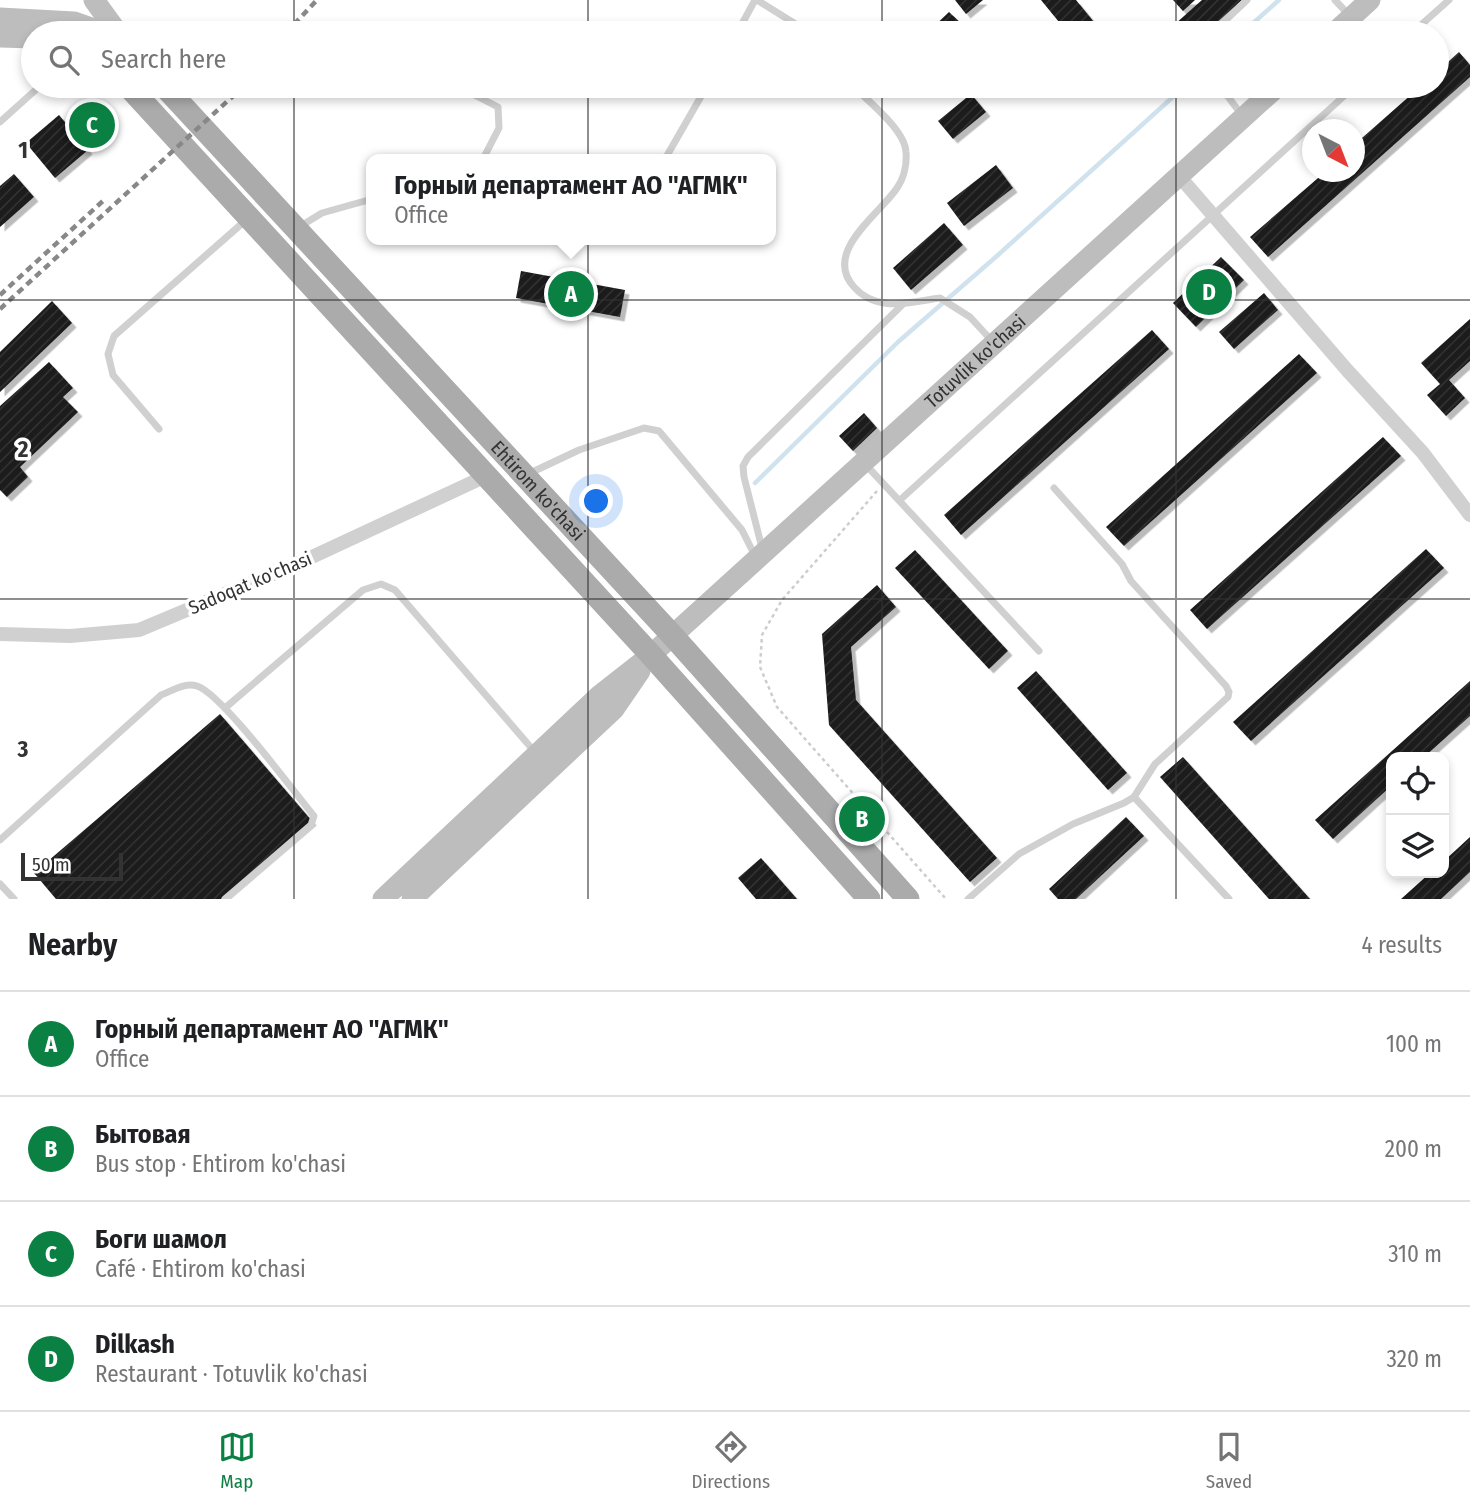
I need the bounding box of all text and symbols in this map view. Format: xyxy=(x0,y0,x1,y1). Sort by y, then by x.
search box xyxy=(21,21,1449,98)
icon: search xyxy=(45,41,83,79)
text: Search here xyxy=(101,44,226,75)
pin: C xyxy=(69,99,115,151)
north arrow xyxy=(1302,119,1365,182)
text: 1 xyxy=(18,136,28,164)
popup xyxy=(366,154,776,245)
text: Горный департамент АО "АГМК" xyxy=(394,170,748,201)
text: Office xyxy=(394,201,448,229)
pin: D xyxy=(1186,266,1232,318)
pin: A xyxy=(548,268,594,320)
street label: Totuvlik ko'chasi xyxy=(920,310,1030,413)
text: 2 xyxy=(17,435,29,463)
street label: Ehtirom ko'chasi xyxy=(486,436,590,545)
your location xyxy=(579,484,613,518)
street label: Sadoqat ko'chasi xyxy=(185,547,315,619)
text: 3 xyxy=(17,735,29,763)
map controls xyxy=(1386,752,1449,878)
button: locate xyxy=(1386,752,1449,815)
pin: B xyxy=(839,793,885,845)
button: layers xyxy=(1386,815,1449,878)
scale bar xyxy=(21,850,122,882)
text: 50 m xyxy=(32,853,70,876)
text: Nearby xyxy=(28,927,117,963)
text: 4 results xyxy=(1361,931,1442,959)
text: Горный департамент АО "АГМК" xyxy=(95,1014,449,1045)
text: A xyxy=(45,1030,57,1058)
text: 100 m xyxy=(1386,1030,1442,1058)
text: Office xyxy=(95,1045,149,1073)
text: Бытовая xyxy=(95,1119,191,1150)
text: B xyxy=(45,1135,57,1163)
text: 200 m xyxy=(1385,1135,1442,1163)
text: Bus stop · Ehtirom ko'chasi xyxy=(95,1150,346,1178)
text: Боги шамол xyxy=(95,1224,227,1255)
text: C xyxy=(45,1240,57,1268)
text: 310 m xyxy=(1388,1240,1442,1268)
text: Café · Ehtirom ko'chasi xyxy=(95,1255,306,1283)
text: Dilkash xyxy=(95,1329,175,1360)
text: D xyxy=(44,1345,58,1373)
text: 320 m xyxy=(1387,1345,1442,1373)
text: Restaurant · Totuvlik ko'chasi xyxy=(95,1360,368,1388)
tab: Map xyxy=(218,1428,256,1493)
tab: Directions xyxy=(692,1428,770,1493)
tab: Saved xyxy=(1206,1428,1252,1493)

